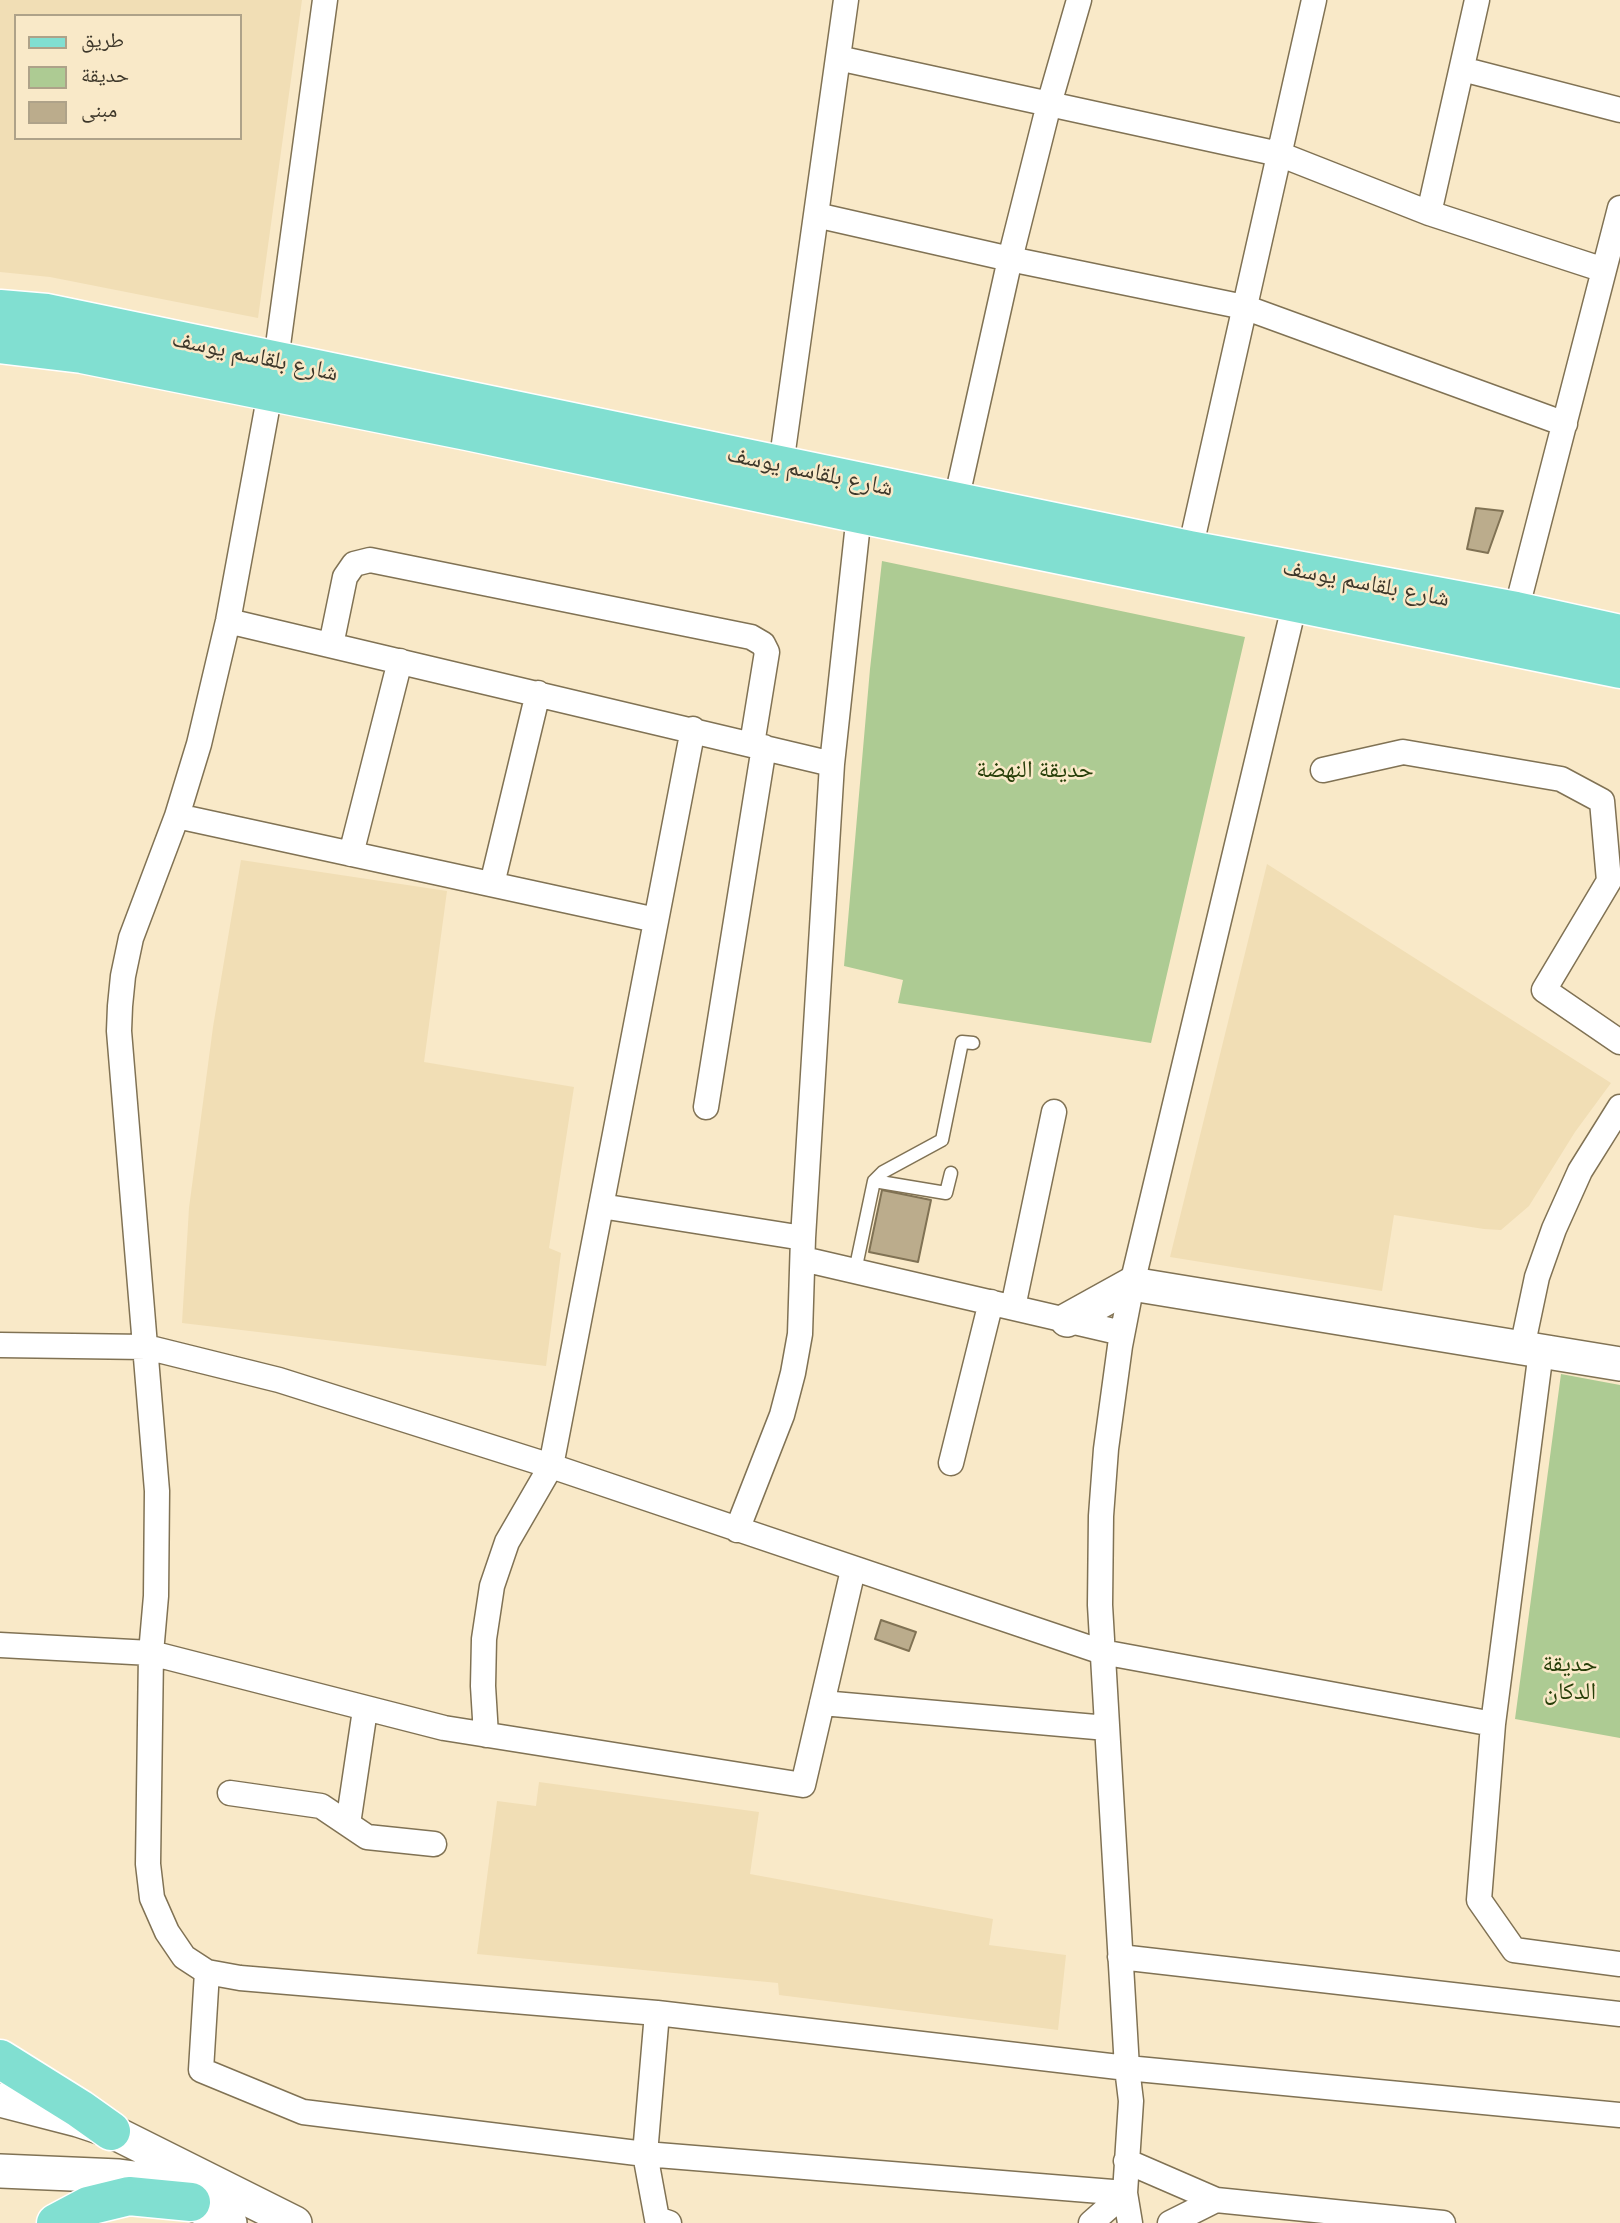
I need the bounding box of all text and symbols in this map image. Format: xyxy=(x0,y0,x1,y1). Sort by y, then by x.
legend xyxy=(14,14,242,140)
text: طريق xyxy=(81,26,124,52)
text: حديقة xyxy=(81,61,129,87)
text: مبنى xyxy=(81,96,117,122)
street label: شارع بلقاسم يوسف xyxy=(169,324,341,388)
street label: شارع بلقاسم يوسف xyxy=(724,439,896,503)
street label: شارع بلقاسم يوسف xyxy=(1280,553,1452,613)
park label: حديقة النهضة xyxy=(976,756,1094,784)
park label: حديقة الدكان xyxy=(1542,1650,1598,1706)

